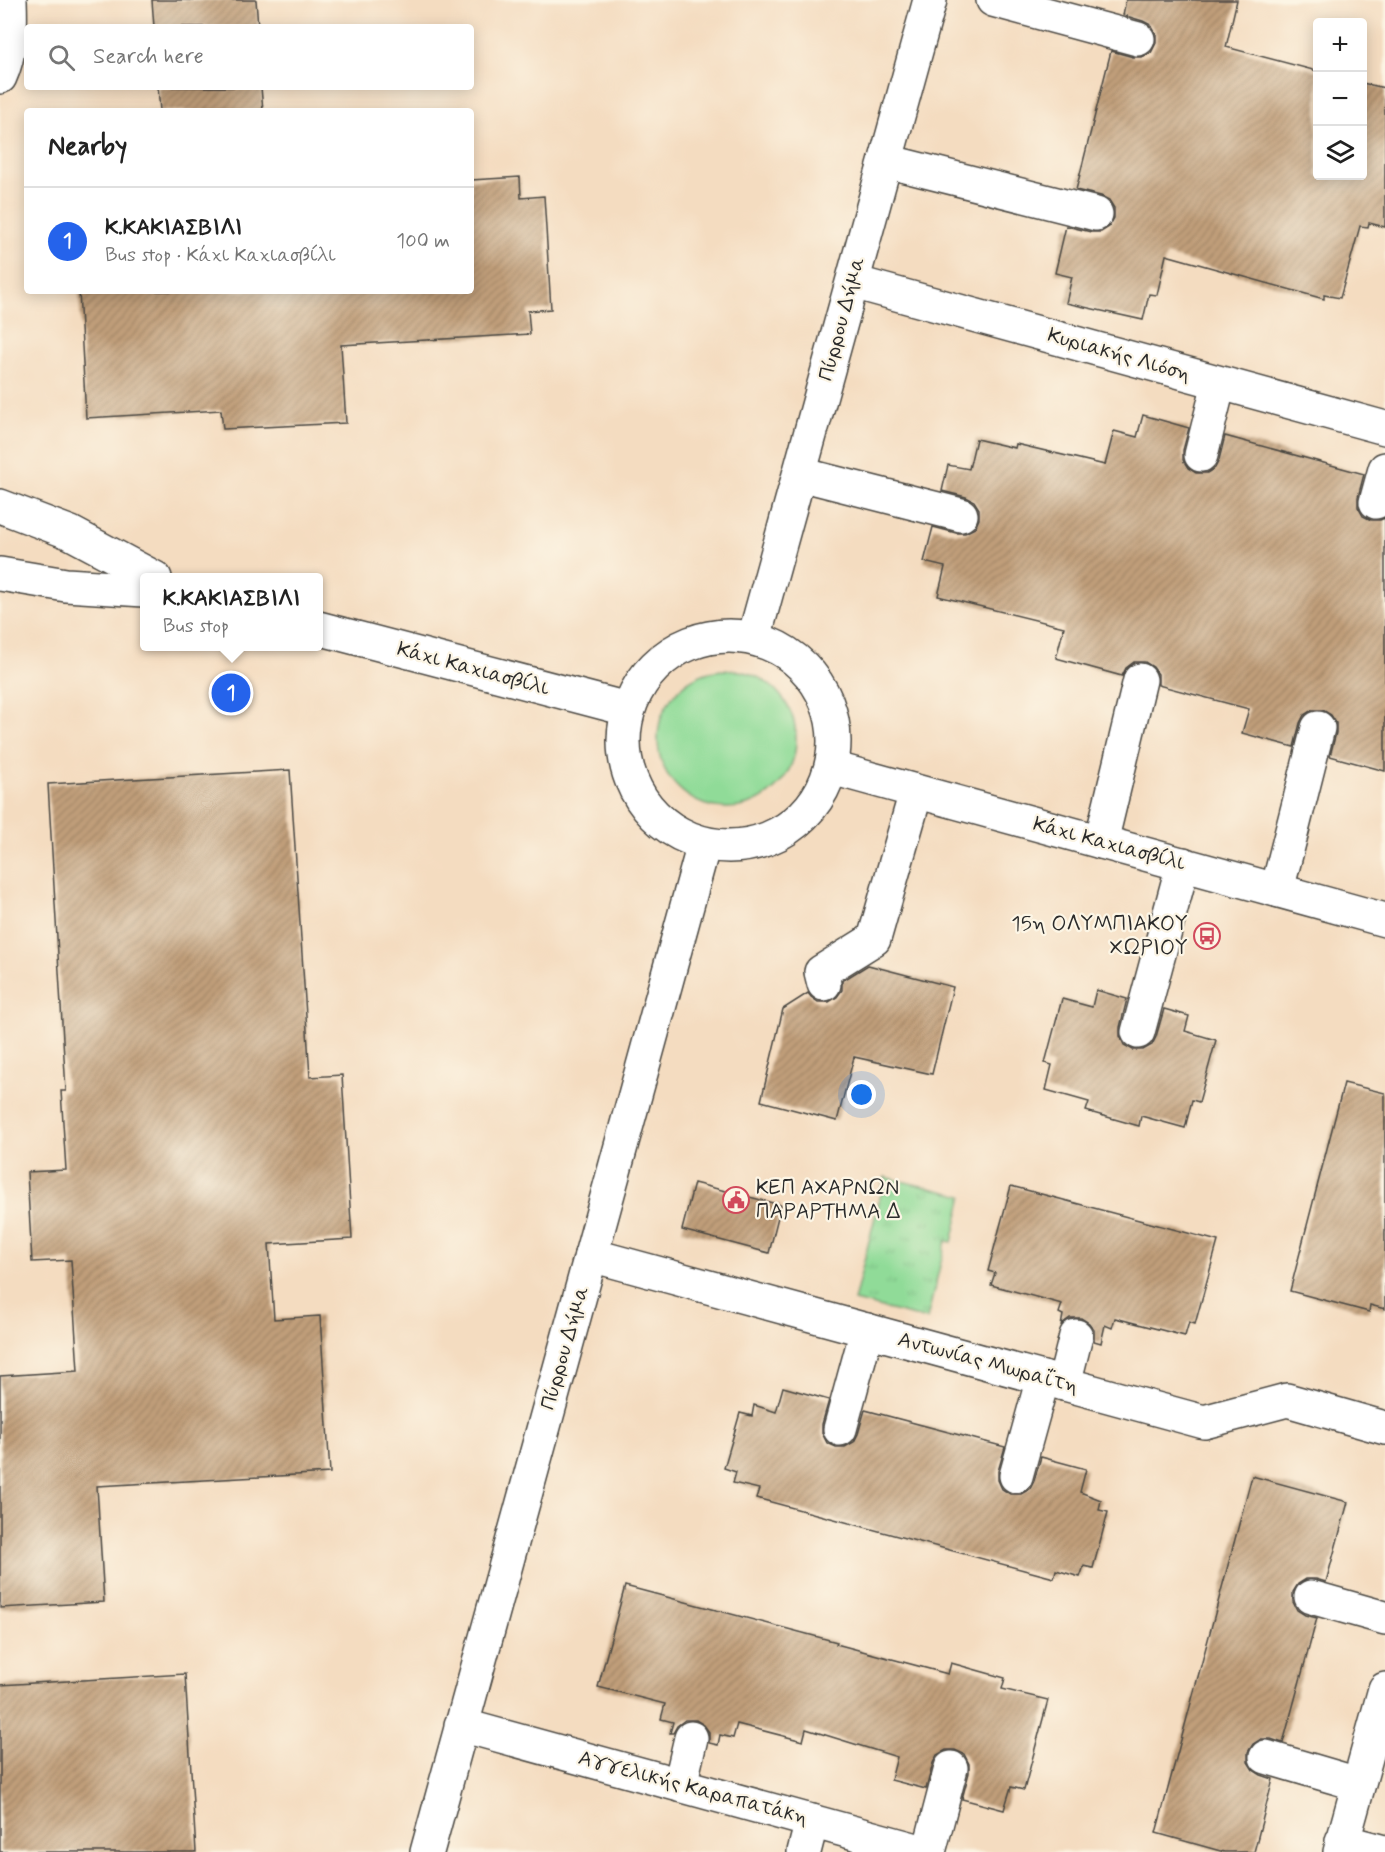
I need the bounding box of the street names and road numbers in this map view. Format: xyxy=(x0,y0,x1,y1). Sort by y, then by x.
street label: Πύρρου Δήμα xyxy=(812,254,872,384)
street label: Κυριακής Λιόση xyxy=(1044,321,1194,389)
street label: Κάχι Καχιασβίλι xyxy=(394,635,553,703)
street label: Κάχι Καχιασβίλι xyxy=(1030,810,1189,878)
street label: Πύρρου Δήμα xyxy=(534,1283,596,1413)
street label: Αντωνίας Μωραΐτη xyxy=(895,1325,1081,1401)
street label: Αγγελικής Καραπατάκη xyxy=(575,1744,811,1832)

